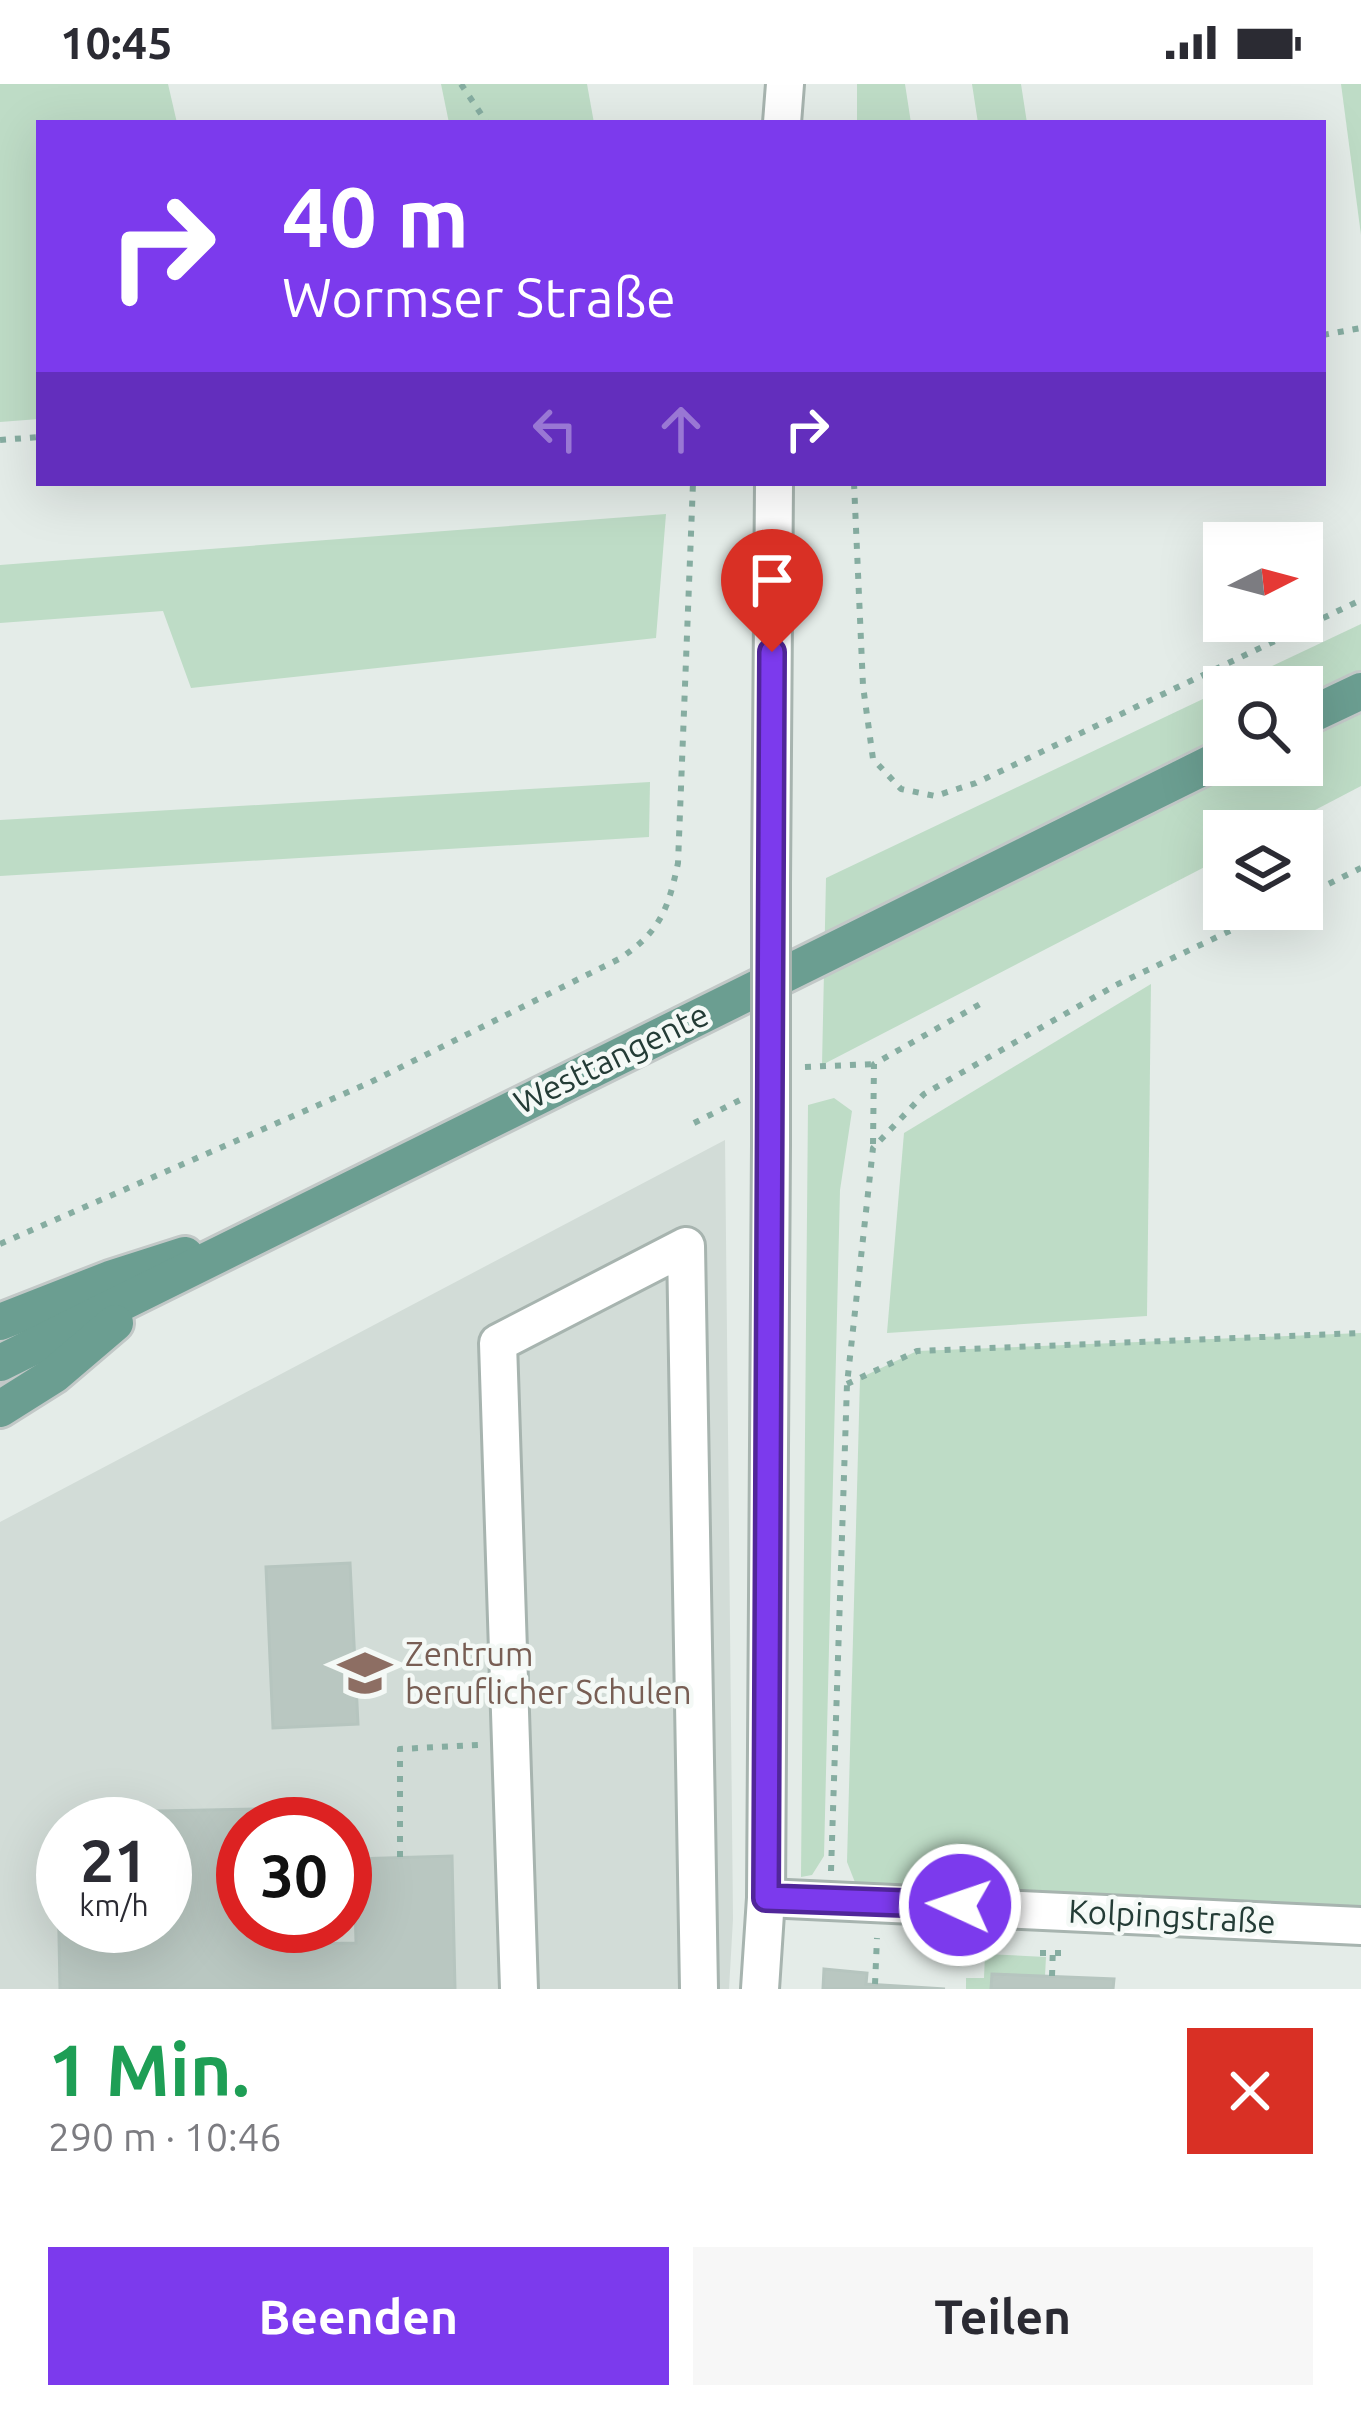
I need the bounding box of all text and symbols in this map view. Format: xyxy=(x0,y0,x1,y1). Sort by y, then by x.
text: 10:45 xyxy=(60,17,173,68)
icon: right xyxy=(84,168,240,324)
text: 40 m xyxy=(282,169,469,263)
text: Wormser Straße xyxy=(282,267,676,327)
icon: left xyxy=(522,396,588,462)
icon: ahead xyxy=(648,396,714,462)
icon: right xyxy=(774,396,840,462)
north arrow xyxy=(1203,522,1323,642)
map controls xyxy=(1203,522,1323,930)
pin xyxy=(721,529,823,652)
icon: arrive xyxy=(739,547,805,613)
button: search xyxy=(1203,666,1323,786)
button: layers xyxy=(1203,810,1323,930)
street label: Westtangente xyxy=(508,995,714,1121)
place label: Zentrum beruflicher Schulen xyxy=(405,1635,692,1710)
school or university icon: Zentrum beruflicher Schulen xyxy=(336,1644,394,1702)
speed limit sign: 30 xyxy=(216,1797,372,1953)
text: 21 xyxy=(80,1826,148,1893)
position arrow xyxy=(897,1842,1023,1968)
text: km/h xyxy=(79,1888,149,1922)
street label: Kolpingstraße xyxy=(1067,1892,1277,1939)
button: close xyxy=(1187,2028,1313,2154)
text: 1 Min. xyxy=(48,2029,250,2110)
text: 290 m · 10:46 xyxy=(48,2115,282,2158)
button: Beenden xyxy=(48,2247,669,2385)
button: Teilen xyxy=(693,2247,1313,2385)

